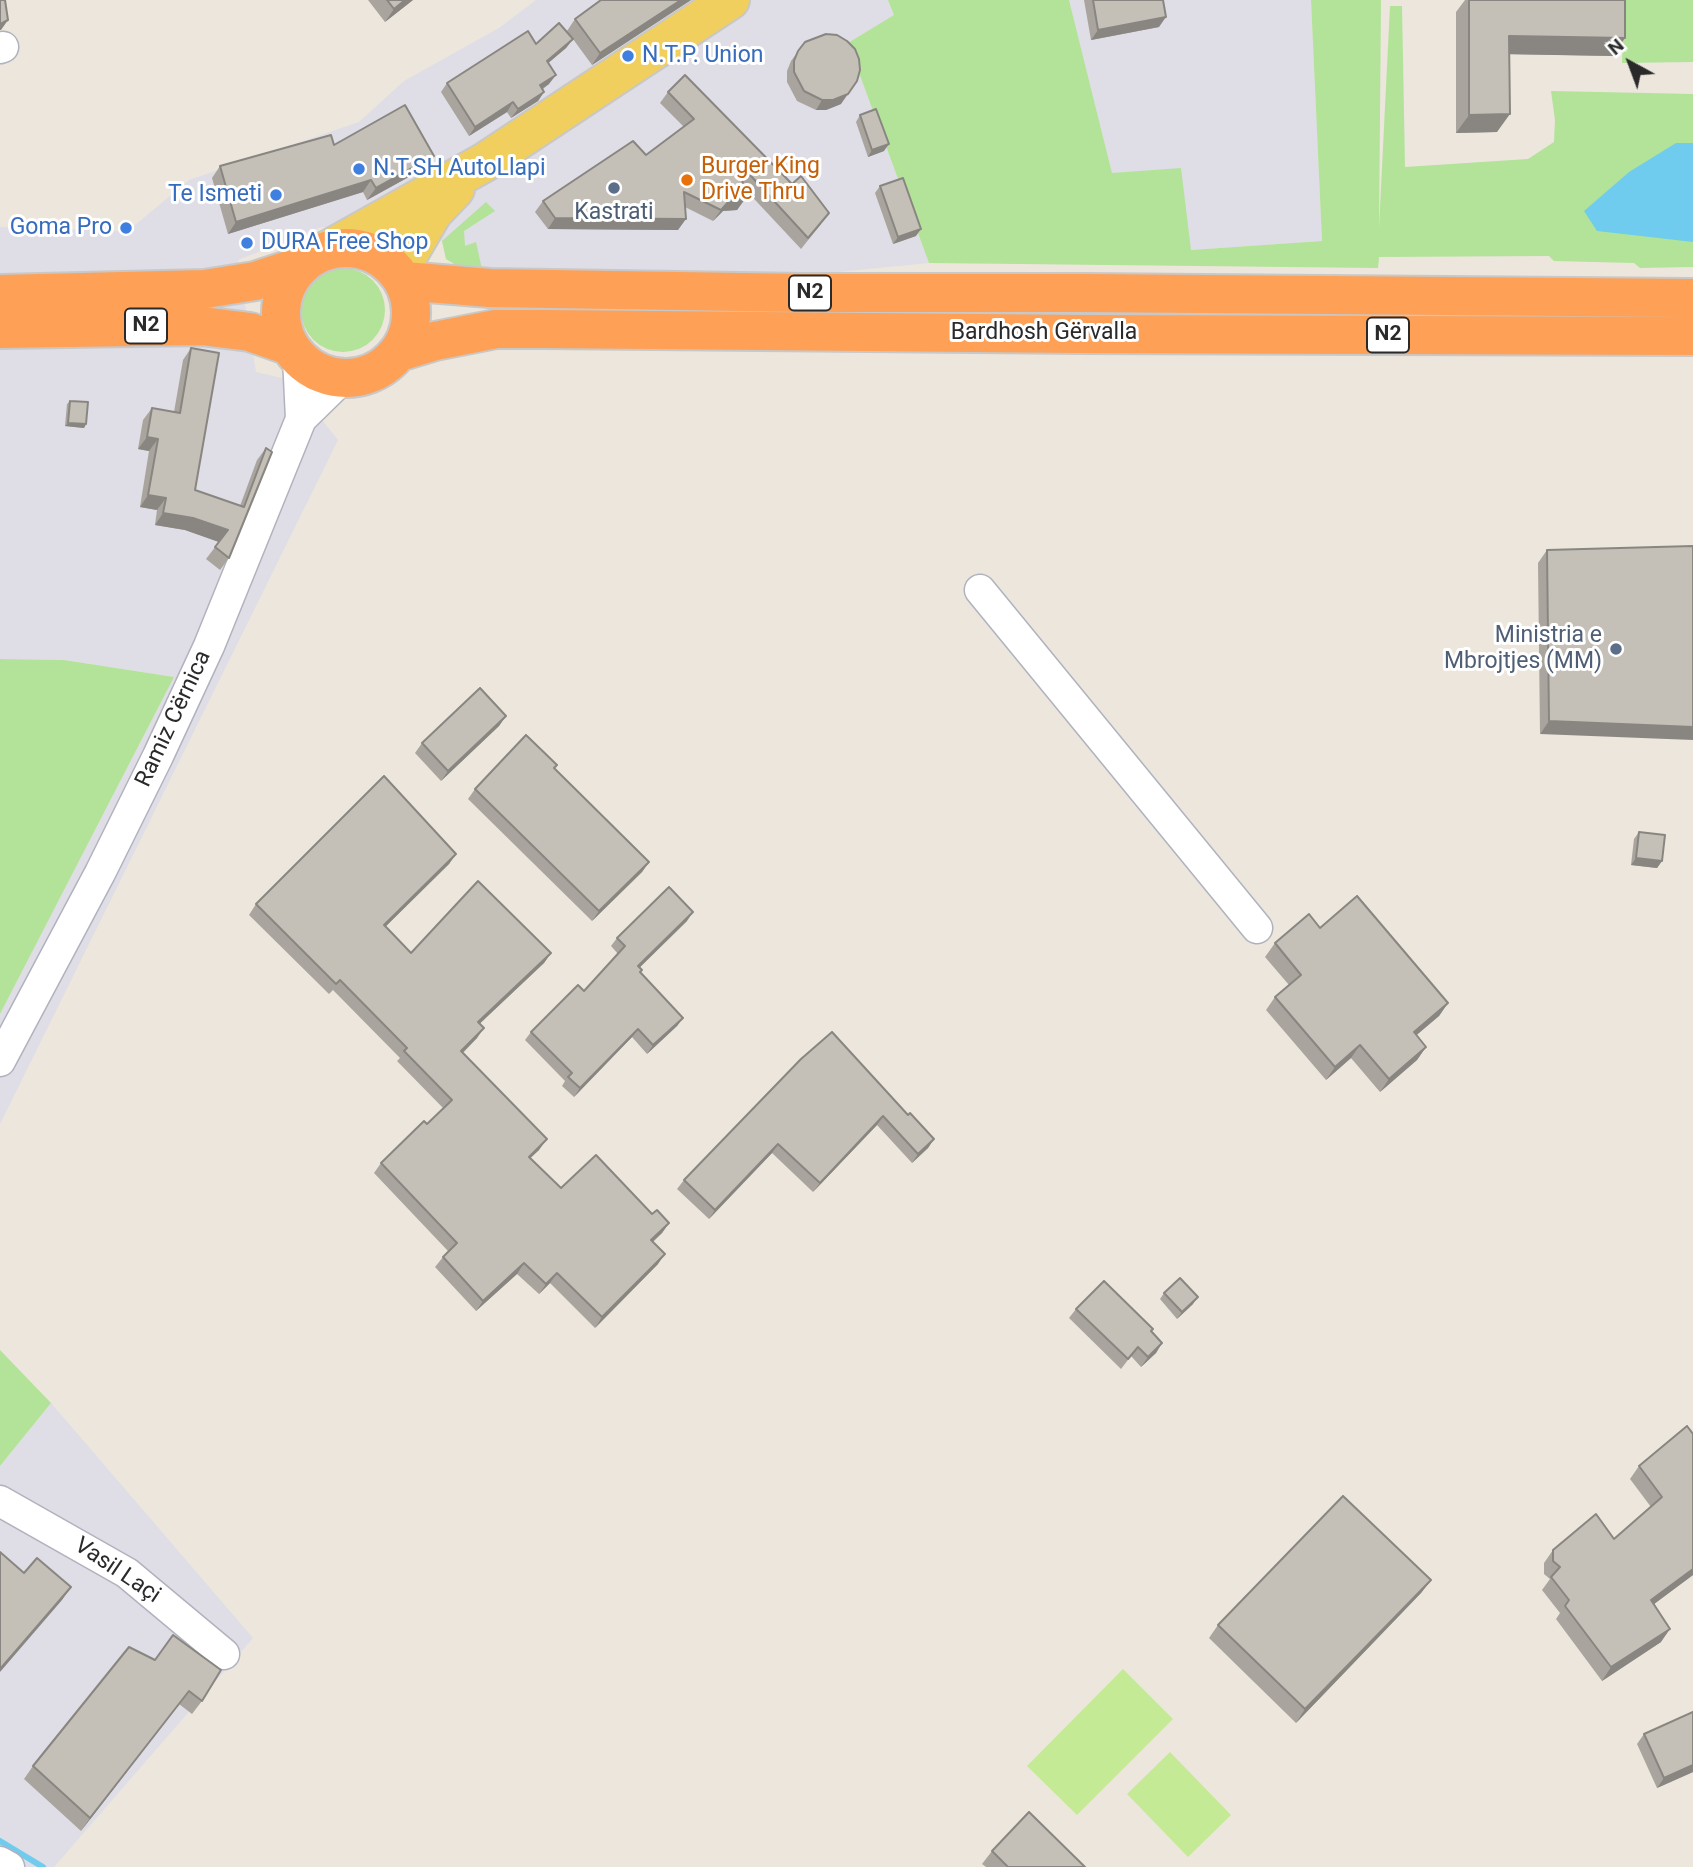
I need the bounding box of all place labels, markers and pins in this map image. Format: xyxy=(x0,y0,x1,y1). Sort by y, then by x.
place label: N.T.P. Union xyxy=(642,42,763,70)
marker: N.T.P. Union xyxy=(620,48,636,64)
place label: Burger King Drive Thru xyxy=(701,153,820,207)
place label: N.T.SH AutoLlapi xyxy=(373,155,546,183)
marker: N.T.SH AutoLlapi xyxy=(351,161,367,177)
marker: Burger King Drive Thru xyxy=(679,172,695,188)
marker: Kastrati xyxy=(606,180,622,196)
place label: Te Ismeti xyxy=(168,181,262,209)
marker: Te Ismeti xyxy=(268,187,284,203)
place label: Kastrati xyxy=(574,199,654,227)
place label: Goma Pro xyxy=(10,214,112,242)
marker: Goma Pro xyxy=(118,220,134,236)
place label: DURA Free Shop xyxy=(261,229,428,257)
marker: DURA Free Shop xyxy=(239,235,255,251)
place label: Ministria e Mbrojtjes (MM) xyxy=(1444,622,1602,676)
marker: Ministria e Mbrojtjes (MM) xyxy=(1608,641,1624,657)

